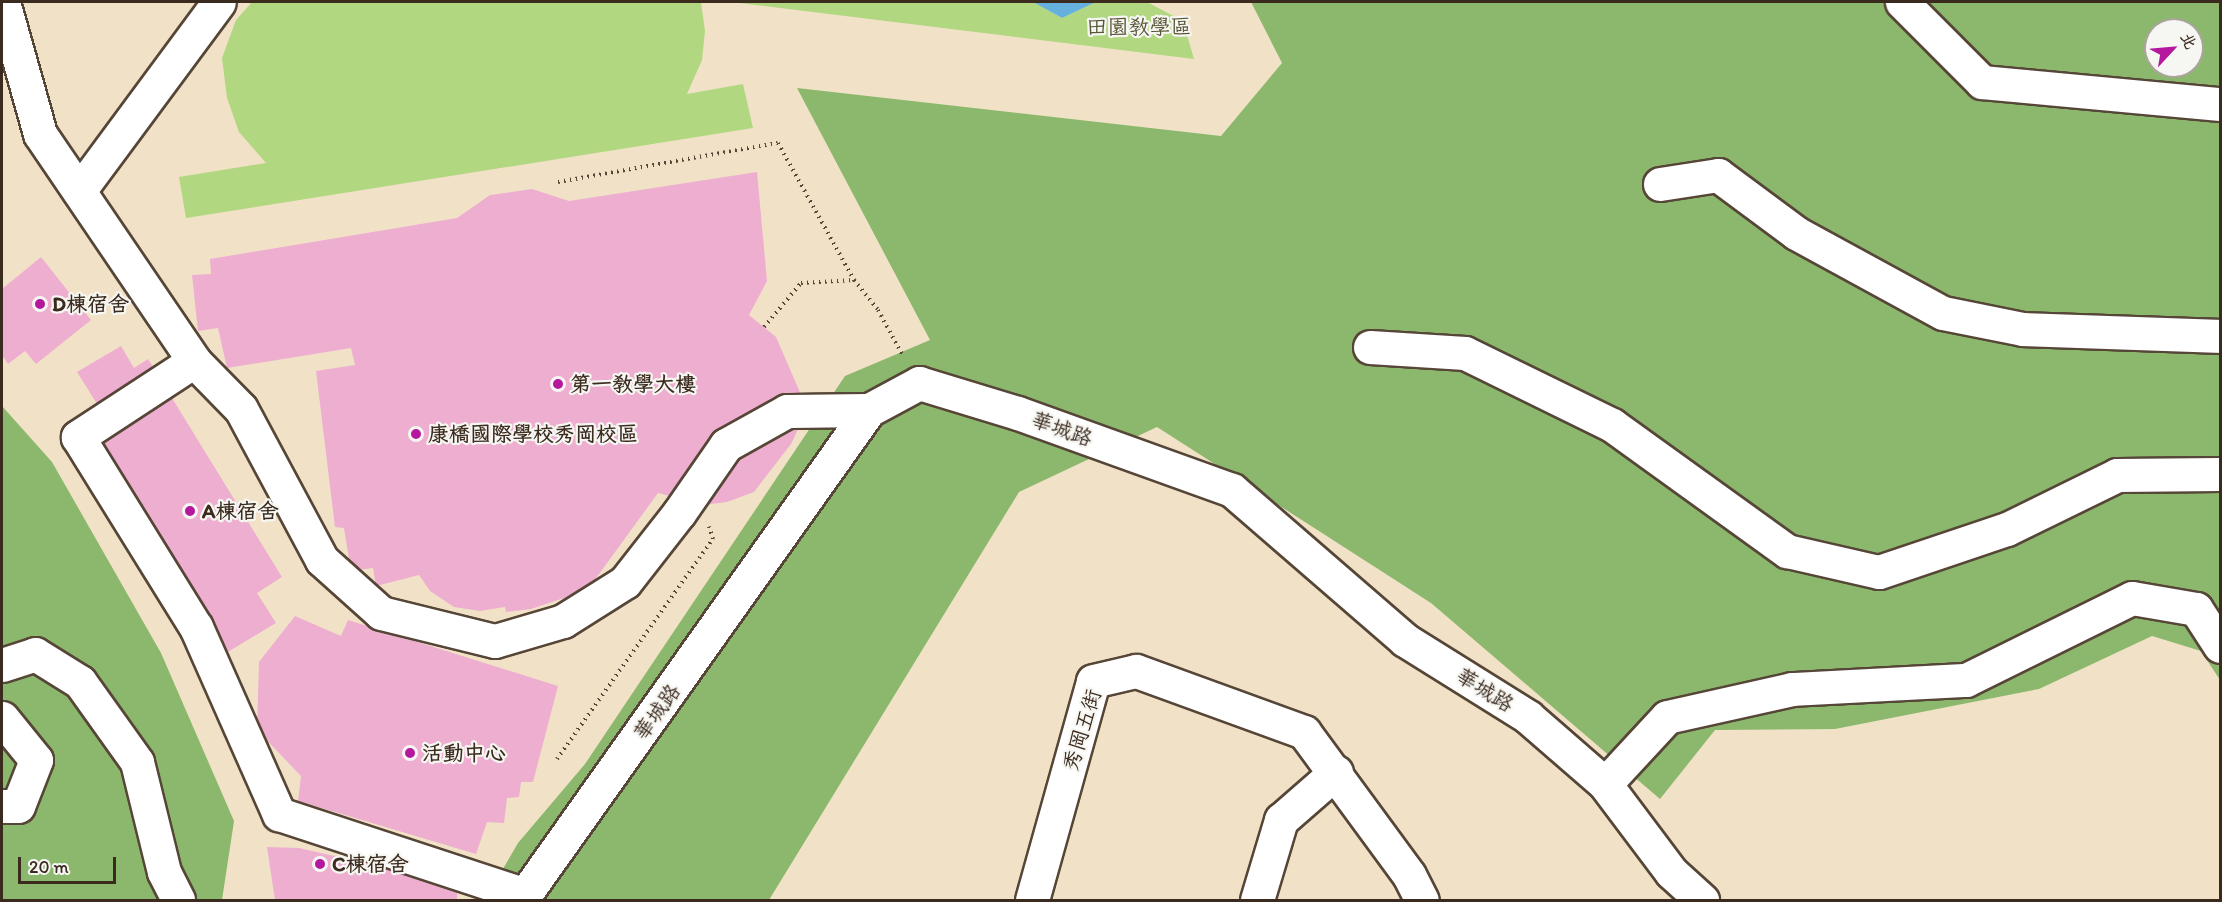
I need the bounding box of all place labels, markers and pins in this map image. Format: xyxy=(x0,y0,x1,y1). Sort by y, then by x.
place label: D棟宿舍 xyxy=(52,291,129,317)
marker: D棟宿舍 xyxy=(33,297,47,311)
place label: 第一教學大樓 xyxy=(570,371,696,397)
marker: 第一教學大樓 xyxy=(551,377,565,391)
place label: 康橋國際學校秀岡校區 xyxy=(428,421,638,447)
marker: 康橋國際學校秀岡校區 xyxy=(409,427,423,441)
place label: A棟宿舍 xyxy=(202,498,278,524)
marker: A棟宿舍 xyxy=(183,504,197,518)
place label: 活動中心 xyxy=(422,740,506,766)
marker: 活動中心 xyxy=(403,746,417,760)
place label: C棟宿舍 xyxy=(332,851,409,877)
marker: C棟宿舍 xyxy=(313,857,327,871)

